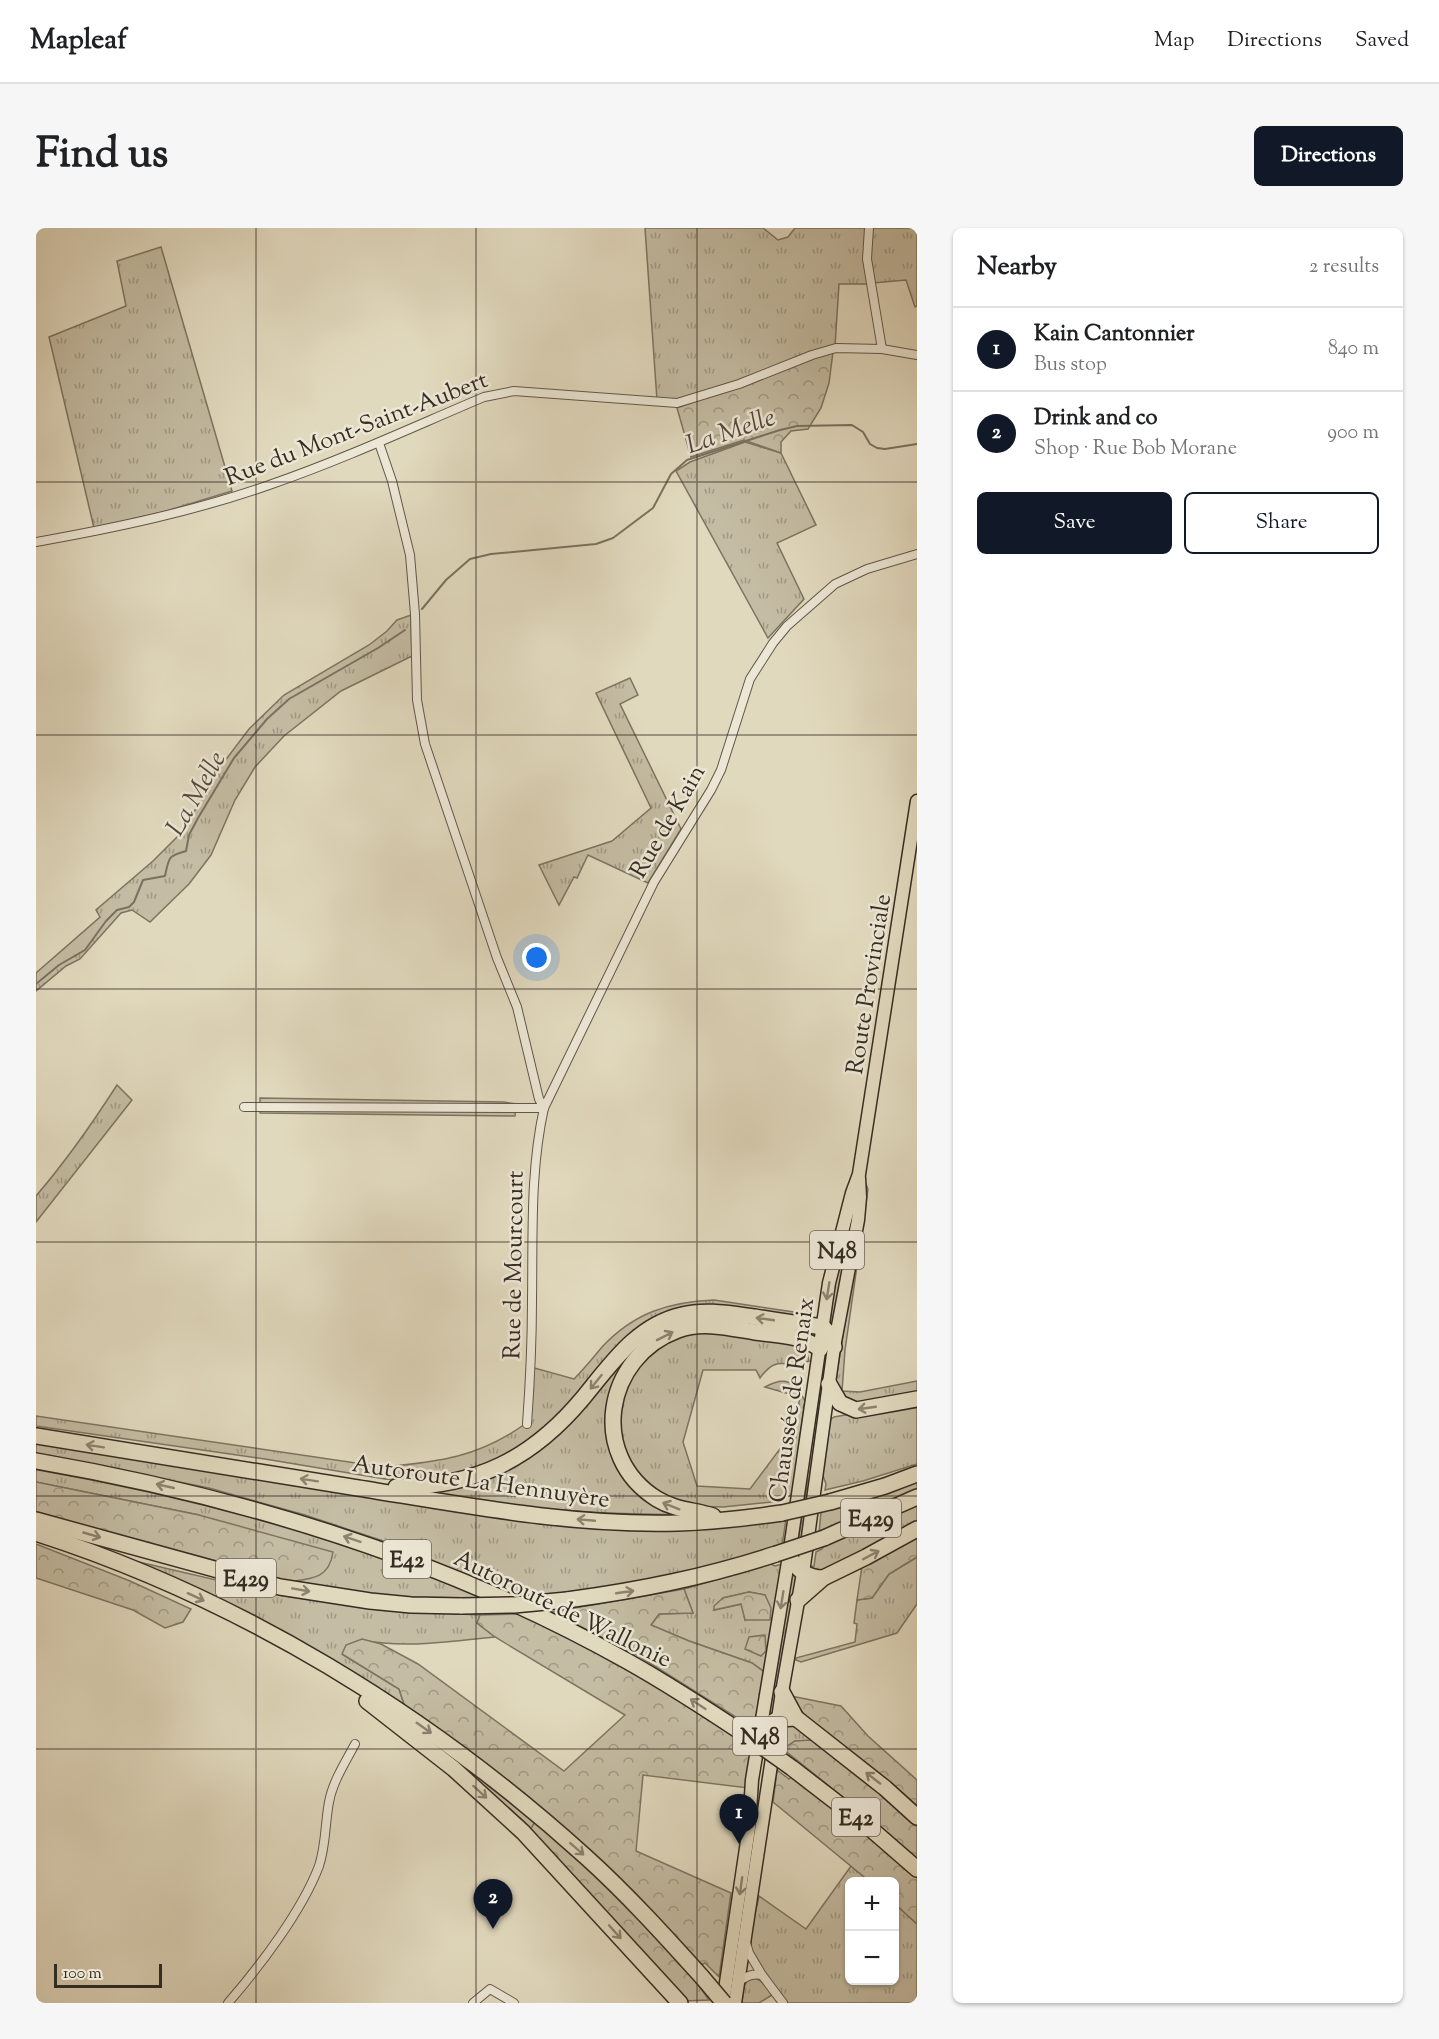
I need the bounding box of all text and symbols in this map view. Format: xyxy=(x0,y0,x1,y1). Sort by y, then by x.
text: Mapleaf xyxy=(30,21,127,61)
text: Map xyxy=(1154,26,1194,56)
text: Directions xyxy=(1227,26,1322,56)
text: Saved xyxy=(1355,26,1409,56)
text: Find us xyxy=(36,126,168,186)
button: Directions xyxy=(1254,126,1403,186)
text: Nearby xyxy=(977,249,1057,286)
text: 2 results xyxy=(1309,253,1379,282)
text: Kain Cantonnier xyxy=(1034,319,1195,351)
text: 1 xyxy=(993,335,1000,364)
text: 840 m xyxy=(1328,335,1379,364)
text: Bus stop xyxy=(1034,351,1107,380)
street label: Rue du Mont-Saint-Aubert xyxy=(220,364,493,496)
water label: La Melle xyxy=(681,400,780,465)
text: Drink and co xyxy=(1034,403,1158,435)
text: 2 xyxy=(992,419,1001,448)
text: 900 m xyxy=(1327,419,1379,448)
text: Shop · Rue Bob Morane xyxy=(1034,435,1237,464)
button: Save xyxy=(977,492,1172,554)
button: Share xyxy=(1184,492,1379,554)
water label: La Melle xyxy=(158,745,236,843)
street label: Rue de Kain xyxy=(623,759,715,885)
street label: Route Provinciale xyxy=(839,892,901,1077)
your location xyxy=(522,943,551,972)
street label: Rue de Mourcourt xyxy=(496,1170,534,1360)
road number: N48 xyxy=(810,1231,864,1269)
one-way arrow xyxy=(823,1281,834,1301)
street label: Chaussée de Renaix xyxy=(762,1295,824,1505)
one-way arrow xyxy=(756,1313,775,1324)
one-way arrow xyxy=(656,1329,674,1341)
one-way arrow xyxy=(590,1373,603,1389)
one-way arrow xyxy=(858,1403,877,1414)
one-way arrow xyxy=(86,1440,106,1451)
street label: Autoroute La Hennuyère xyxy=(350,1448,612,1518)
one-way arrow xyxy=(299,1474,319,1485)
one-way arrow xyxy=(155,1480,174,1492)
one-way arrow xyxy=(663,1499,681,1510)
road number: E429 xyxy=(841,1499,901,1537)
one-way arrow xyxy=(576,1514,596,1525)
one-way arrow xyxy=(82,1530,101,1542)
one-way arrow xyxy=(343,1533,362,1544)
road number: E42 xyxy=(383,1540,431,1578)
street label: Autoroute de Wallonie xyxy=(447,1542,677,1677)
one-way arrow xyxy=(861,1549,879,1560)
road number: E429 xyxy=(216,1559,276,1597)
one-way arrow xyxy=(291,1585,311,1596)
one-way arrow xyxy=(615,1587,635,1598)
one-way arrow xyxy=(776,1590,787,1609)
one-way arrow xyxy=(186,1591,204,1603)
one-way arrow xyxy=(690,1698,707,1710)
road number: N48 xyxy=(733,1717,787,1755)
one-way arrow xyxy=(415,1722,431,1734)
one-way arrow xyxy=(865,1772,881,1785)
one-way arrow xyxy=(472,1785,487,1799)
pin: 1 xyxy=(720,1794,758,1844)
road number: E42 xyxy=(832,1798,880,1836)
one-way arrow xyxy=(569,1842,584,1856)
one-way arrow xyxy=(735,1875,746,1895)
map controls xyxy=(845,1877,899,1985)
button: + xyxy=(845,1877,899,1931)
pin: 2 xyxy=(474,1880,512,1929)
one-way arrow xyxy=(608,1925,623,1940)
button: − xyxy=(845,1931,899,1985)
scale bar xyxy=(54,1961,162,1988)
text: 100 m xyxy=(63,1963,102,1986)

